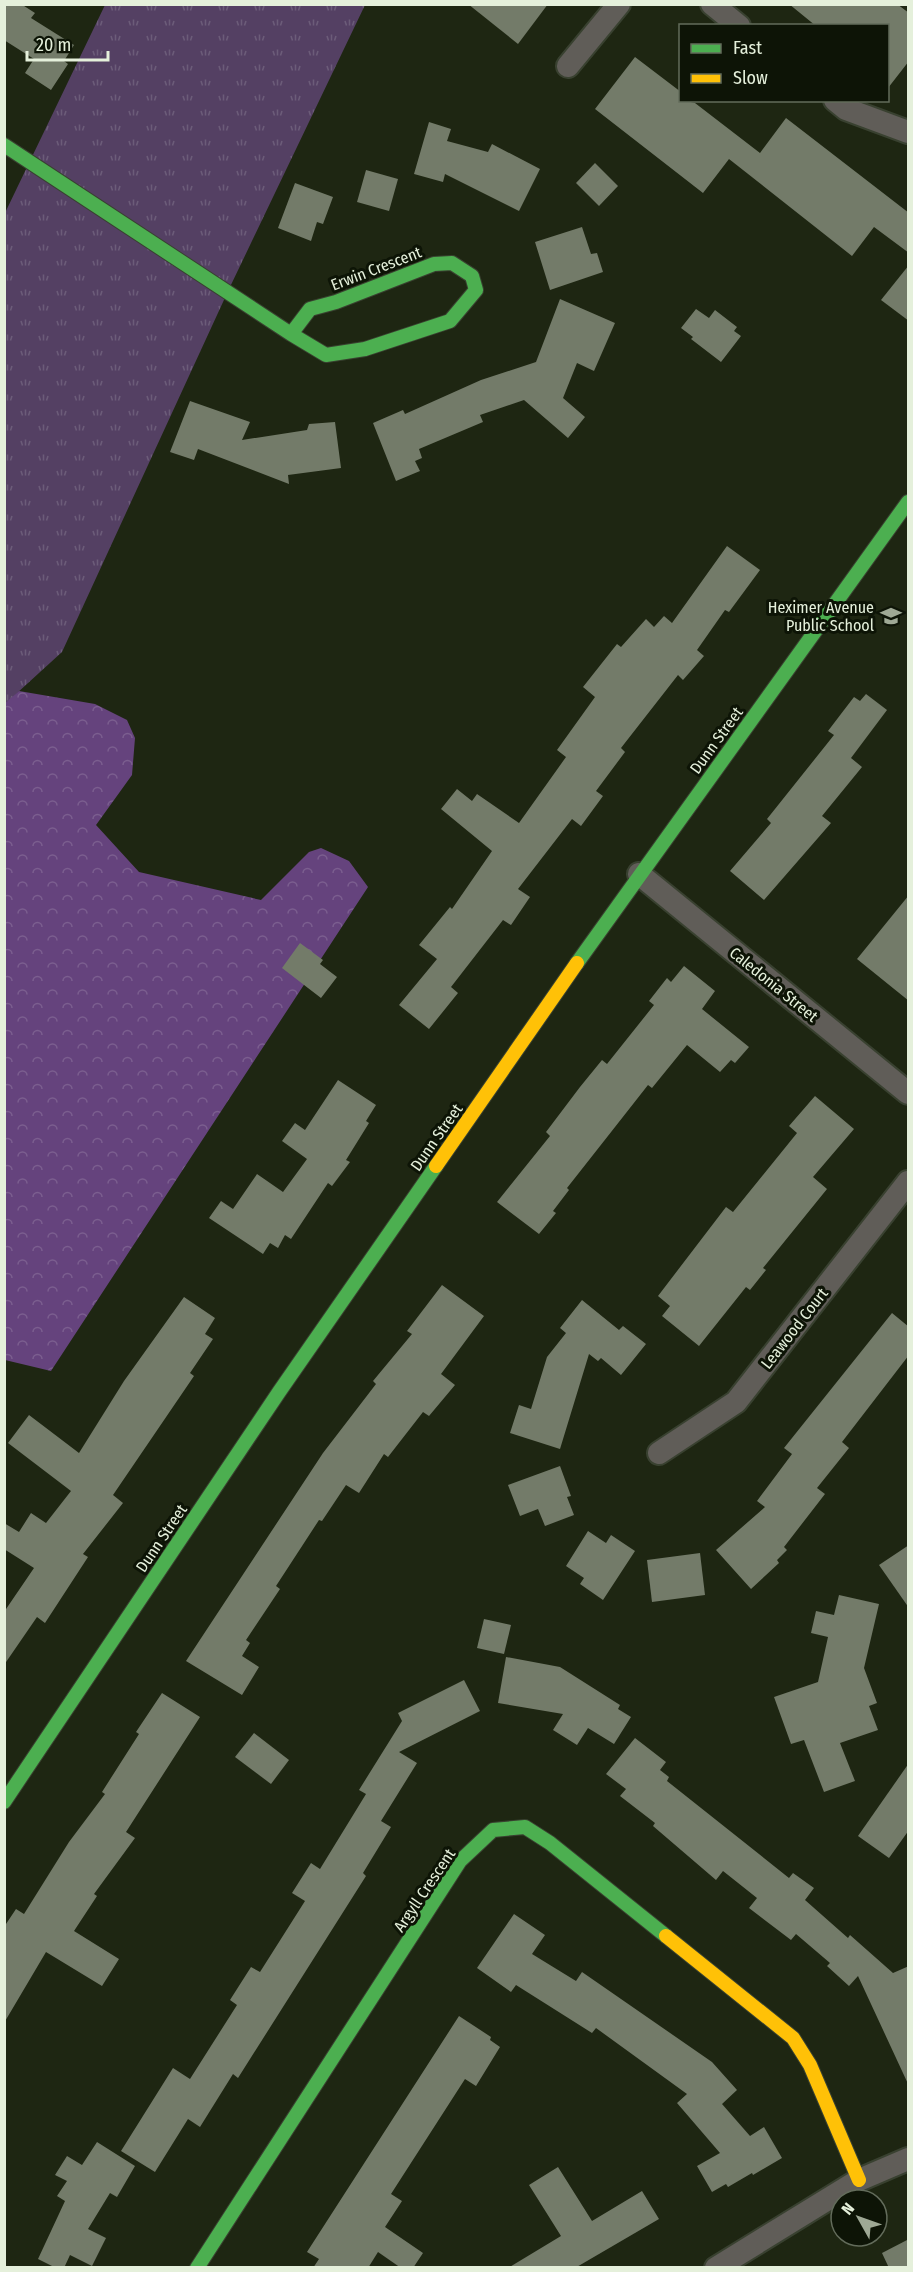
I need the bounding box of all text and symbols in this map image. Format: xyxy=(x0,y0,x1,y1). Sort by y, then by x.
scale bar xyxy=(27,24,108,62)
legend xyxy=(679,24,889,102)
text: 20 m xyxy=(36,34,71,56)
text: Fast xyxy=(733,37,762,59)
text: Slow xyxy=(733,67,768,89)
street label: Erwin Crescent xyxy=(328,242,425,294)
place label: Heximer Avenue Public School xyxy=(768,598,874,635)
school or university icon: Heximer Avenue Public School xyxy=(879,604,903,628)
street label: Dunn Street xyxy=(686,703,747,777)
street label: Caledonia Street xyxy=(726,943,822,1026)
street label: Dunn Street xyxy=(406,1099,467,1175)
street label: Leawood Court xyxy=(757,1284,832,1372)
street label: Dunn Street xyxy=(132,1500,191,1576)
street label: Argyll Crescent xyxy=(390,1844,460,1936)
north arrow xyxy=(829,2188,889,2248)
text: N xyxy=(838,2199,858,2218)

